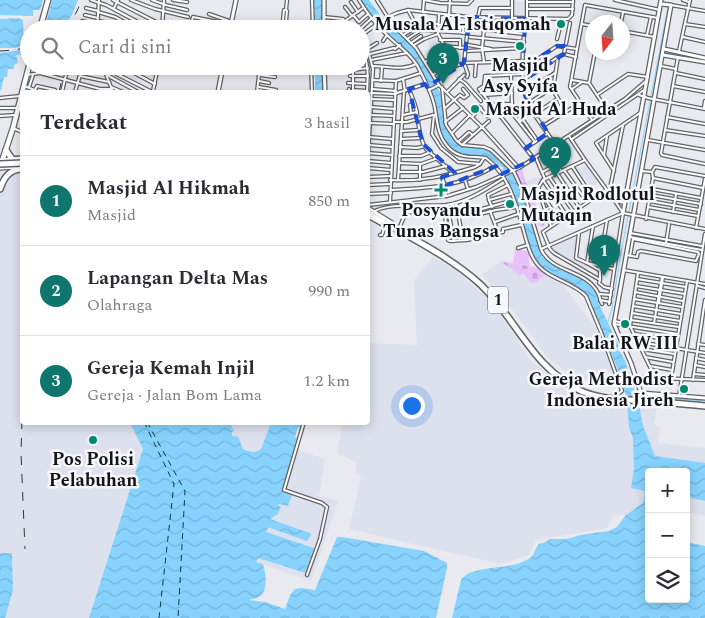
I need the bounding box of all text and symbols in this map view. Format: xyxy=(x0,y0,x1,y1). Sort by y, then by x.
place label: Musala Al-Istiqomah xyxy=(374,11,551,38)
north arrow xyxy=(585,15,630,60)
marker: Musala Al-Istiqomah xyxy=(555,18,567,30)
search box xyxy=(20,20,370,75)
text: Cari di sini xyxy=(78,33,172,62)
icon: search xyxy=(38,34,66,62)
marker: Masjid Asy Syifa xyxy=(514,40,526,52)
pin: 3 xyxy=(427,43,459,84)
place label: Masjid Asy Syifa xyxy=(482,52,559,100)
place label: Masjid Al Huda xyxy=(485,96,617,123)
marker: Masjid Al Huda xyxy=(469,103,481,115)
text: Terdekat xyxy=(40,107,127,139)
text: 3 hasil xyxy=(304,111,350,135)
pin: 2 xyxy=(539,137,571,178)
text: Masjid Al Hikmah xyxy=(87,174,250,203)
place label: Masjid Rodlotul Mutaqin xyxy=(520,181,655,229)
marker: Posyandu Tunas Bangsa xyxy=(434,183,448,197)
text: 1 xyxy=(52,189,60,213)
text: 850 m xyxy=(308,189,350,213)
place label: Posyandu Tunas Bangsa xyxy=(383,197,500,245)
marker: Masjid Rodlotul Mutaqin xyxy=(504,198,516,210)
text: Masjid xyxy=(87,203,136,227)
pin: 1 xyxy=(588,235,620,276)
text: Lapangan Delta Mas xyxy=(87,264,268,293)
text: 2 xyxy=(52,279,60,303)
text: 990 m xyxy=(308,279,350,303)
road number: 1 xyxy=(488,286,508,314)
text: Olahraga xyxy=(87,293,152,317)
marker: Balai RW III xyxy=(619,318,631,330)
place label: Balai RW III xyxy=(572,330,678,357)
text: Gereja Kemah Injil xyxy=(87,354,255,383)
place label: Gereja Methodist Indonesia Jireh xyxy=(529,366,674,414)
text: 3 xyxy=(52,369,60,393)
text: 1.2 km xyxy=(303,369,350,393)
text: Gereja · Jalan Bom Lama xyxy=(87,383,262,407)
marker: Gereja Methodist Indonesia Jireh xyxy=(678,383,690,395)
your location xyxy=(399,393,425,419)
marker: Pos Polisi Pelabuhan xyxy=(87,434,99,446)
place label: Pos Polisi Pelabuhan xyxy=(49,446,137,494)
map controls xyxy=(645,468,690,603)
button: + xyxy=(645,468,690,513)
button: − xyxy=(645,513,690,558)
button: layers xyxy=(645,558,690,603)

